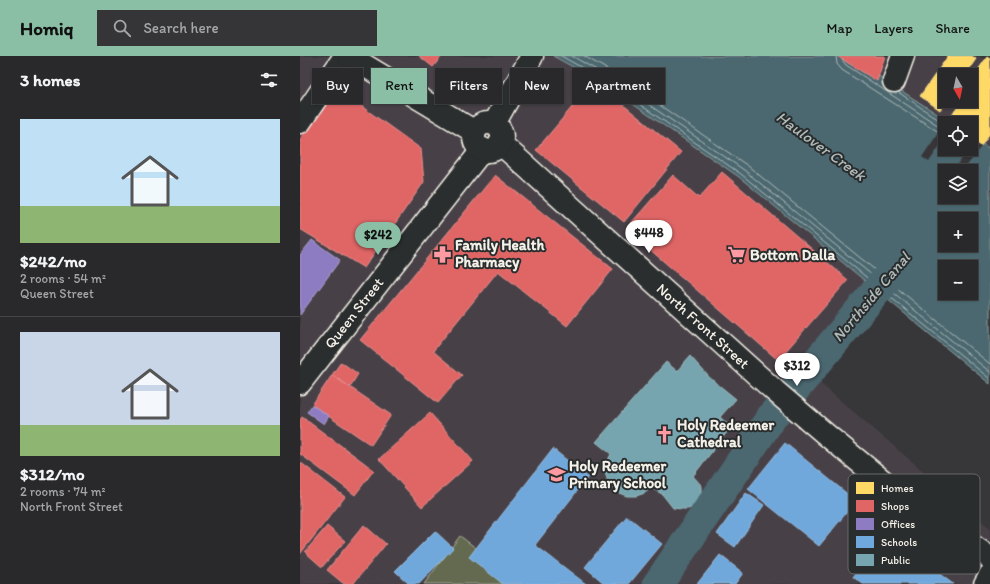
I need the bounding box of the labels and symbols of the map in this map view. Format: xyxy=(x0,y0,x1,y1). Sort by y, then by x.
north arrow xyxy=(938,68,978,108)
water label: Haulover Creek xyxy=(773,107,870,185)
pin: $448 xyxy=(625,220,673,254)
pin: $242 xyxy=(354,222,402,256)
place label: Family Health Pharmacy xyxy=(455,236,545,272)
pharmacy icon: Family Health Pharmacy xyxy=(432,244,452,264)
supermarket icon: Bottom Dalla xyxy=(727,245,747,265)
place label: Bottom Dalla xyxy=(750,246,835,264)
water label: Northside Canal xyxy=(828,247,915,346)
street label: Queen Street xyxy=(321,274,388,352)
street label: North Front Street xyxy=(653,280,753,373)
pin: $312 xyxy=(773,353,821,387)
place label: Holy Redeemer Cathedral xyxy=(677,416,774,451)
church icon: Holy Redeemer Cathedral xyxy=(654,424,674,444)
place label: Holy Redeemer Primary School xyxy=(569,457,667,493)
school or university icon: Holy Redeemer Primary School xyxy=(546,465,566,485)
legend xyxy=(848,474,980,574)
text: Homes xyxy=(881,482,914,495)
text: Shops xyxy=(881,500,909,513)
text: Offices xyxy=(881,518,915,531)
text: Schools xyxy=(881,536,917,549)
text: Public xyxy=(881,554,910,567)

